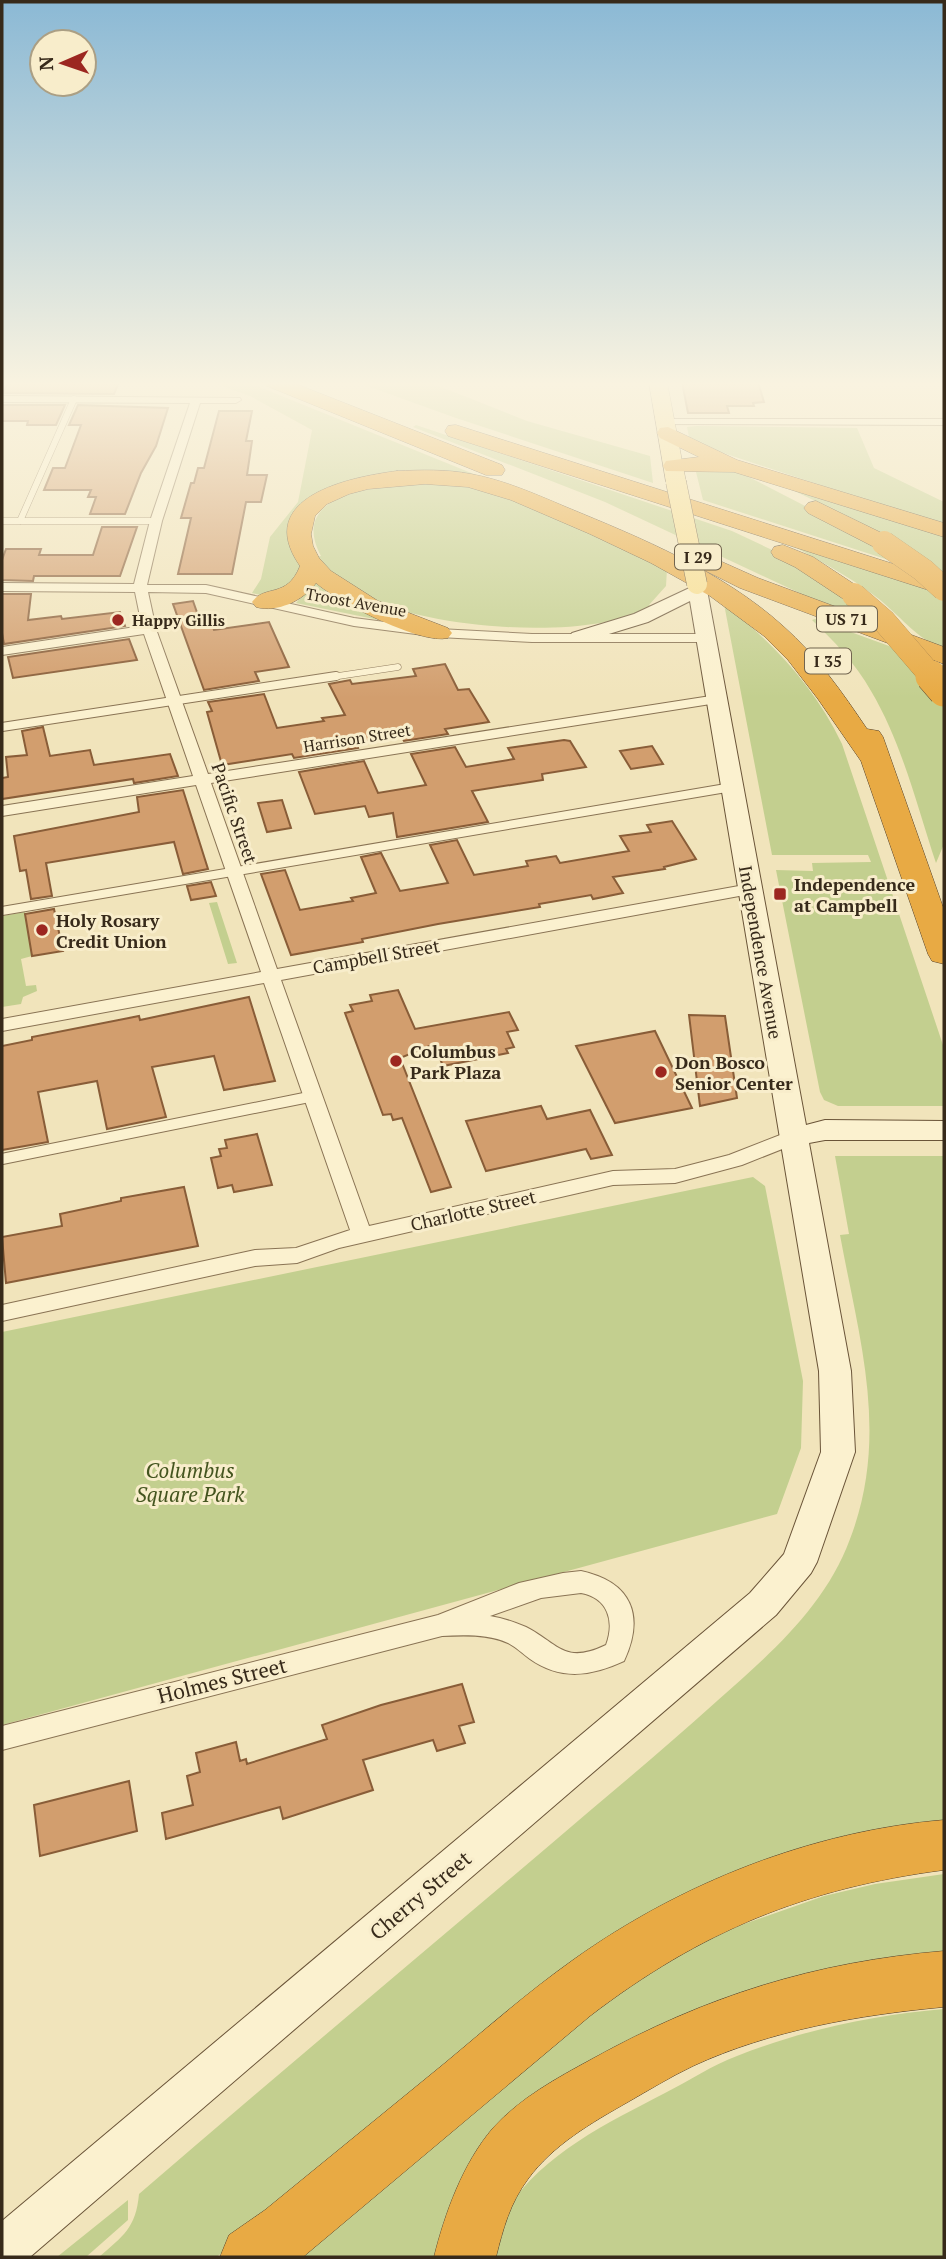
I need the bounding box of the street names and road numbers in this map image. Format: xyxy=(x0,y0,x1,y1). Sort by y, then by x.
road number: I 29 xyxy=(675,544,721,570)
street label: Troost Avenue xyxy=(304,582,408,622)
road number: US 71 xyxy=(817,606,877,632)
road number: I 35 xyxy=(805,648,851,674)
street label: Harrison Street xyxy=(302,719,412,757)
street label: Pacific Street xyxy=(207,759,264,867)
street label: Independence Avenue xyxy=(734,863,788,1041)
street label: Campbell Street xyxy=(311,933,442,979)
street label: Charlotte Street xyxy=(408,1184,538,1236)
street label: Holmes Street xyxy=(155,1650,290,1710)
street label: Cherry Street xyxy=(363,1844,477,1946)

